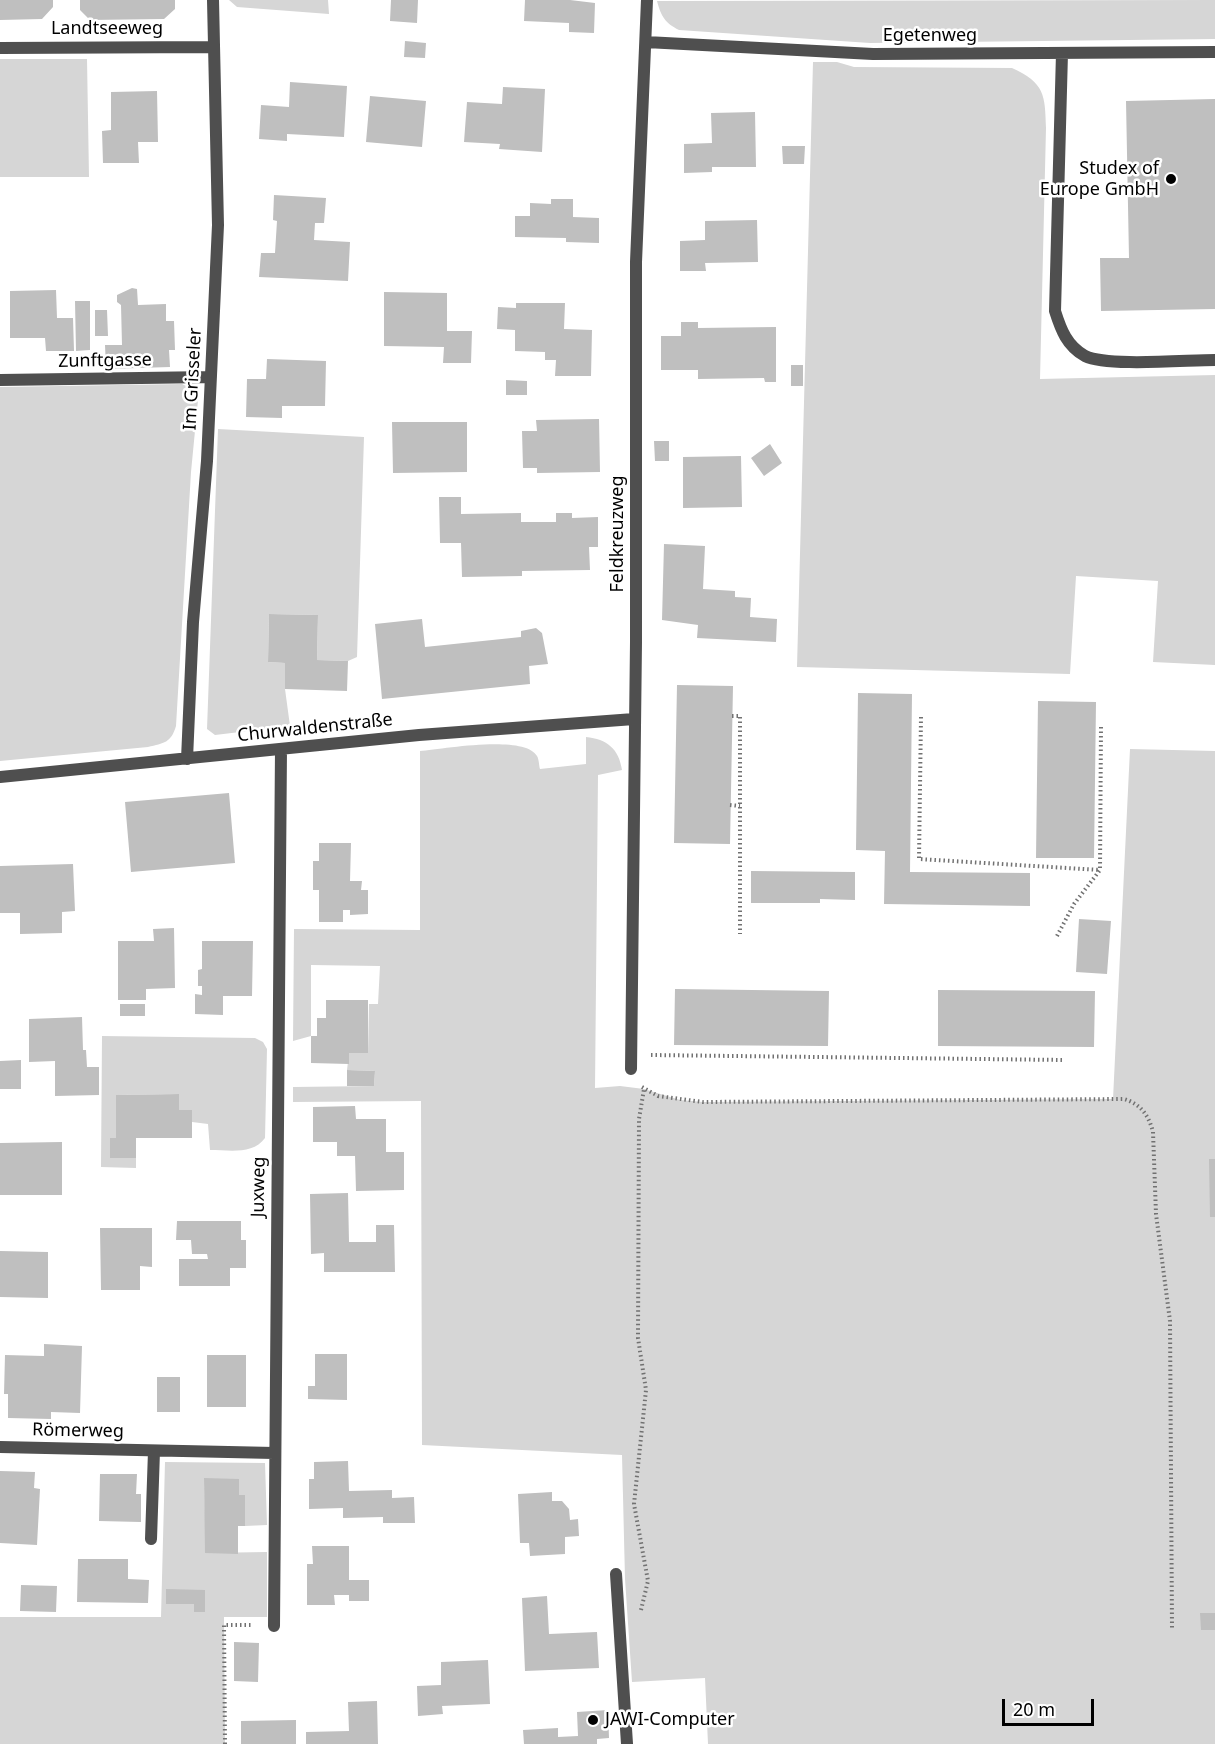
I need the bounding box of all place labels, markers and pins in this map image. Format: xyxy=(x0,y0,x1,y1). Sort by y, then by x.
place label: Studex of Europe GmbH xyxy=(1040,158,1159,201)
marker: Studex of Europe GmbH xyxy=(1164,172,1178,186)
place label: JAWI-Computer xyxy=(605,1709,735,1731)
marker: JAWI-Computer xyxy=(586,1713,600,1727)

